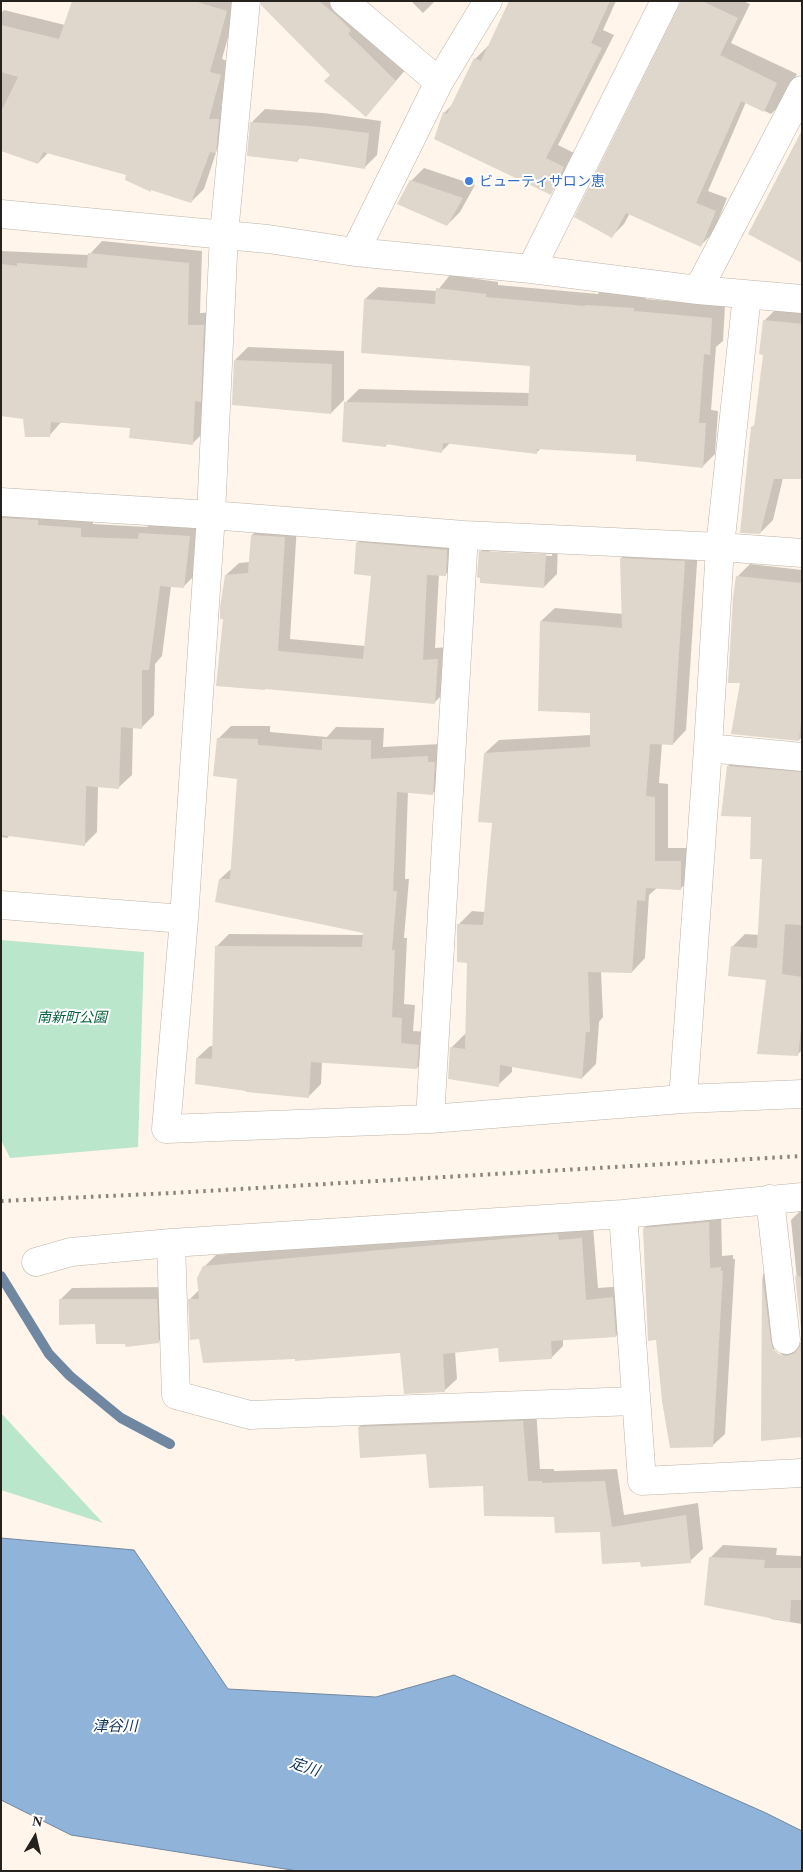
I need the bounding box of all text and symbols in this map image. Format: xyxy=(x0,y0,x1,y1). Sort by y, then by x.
place label: ビューティサロン恵 xyxy=(479,173,605,189)
marker: ビューティサロン恵 xyxy=(463,175,475,187)
park label: 南新町公園 xyxy=(37,1009,107,1025)
water label: 津谷川 xyxy=(93,1716,137,1734)
water label: 定川 xyxy=(288,1753,322,1779)
north arrow xyxy=(10,1812,60,1862)
text: N xyxy=(31,1813,44,1830)

